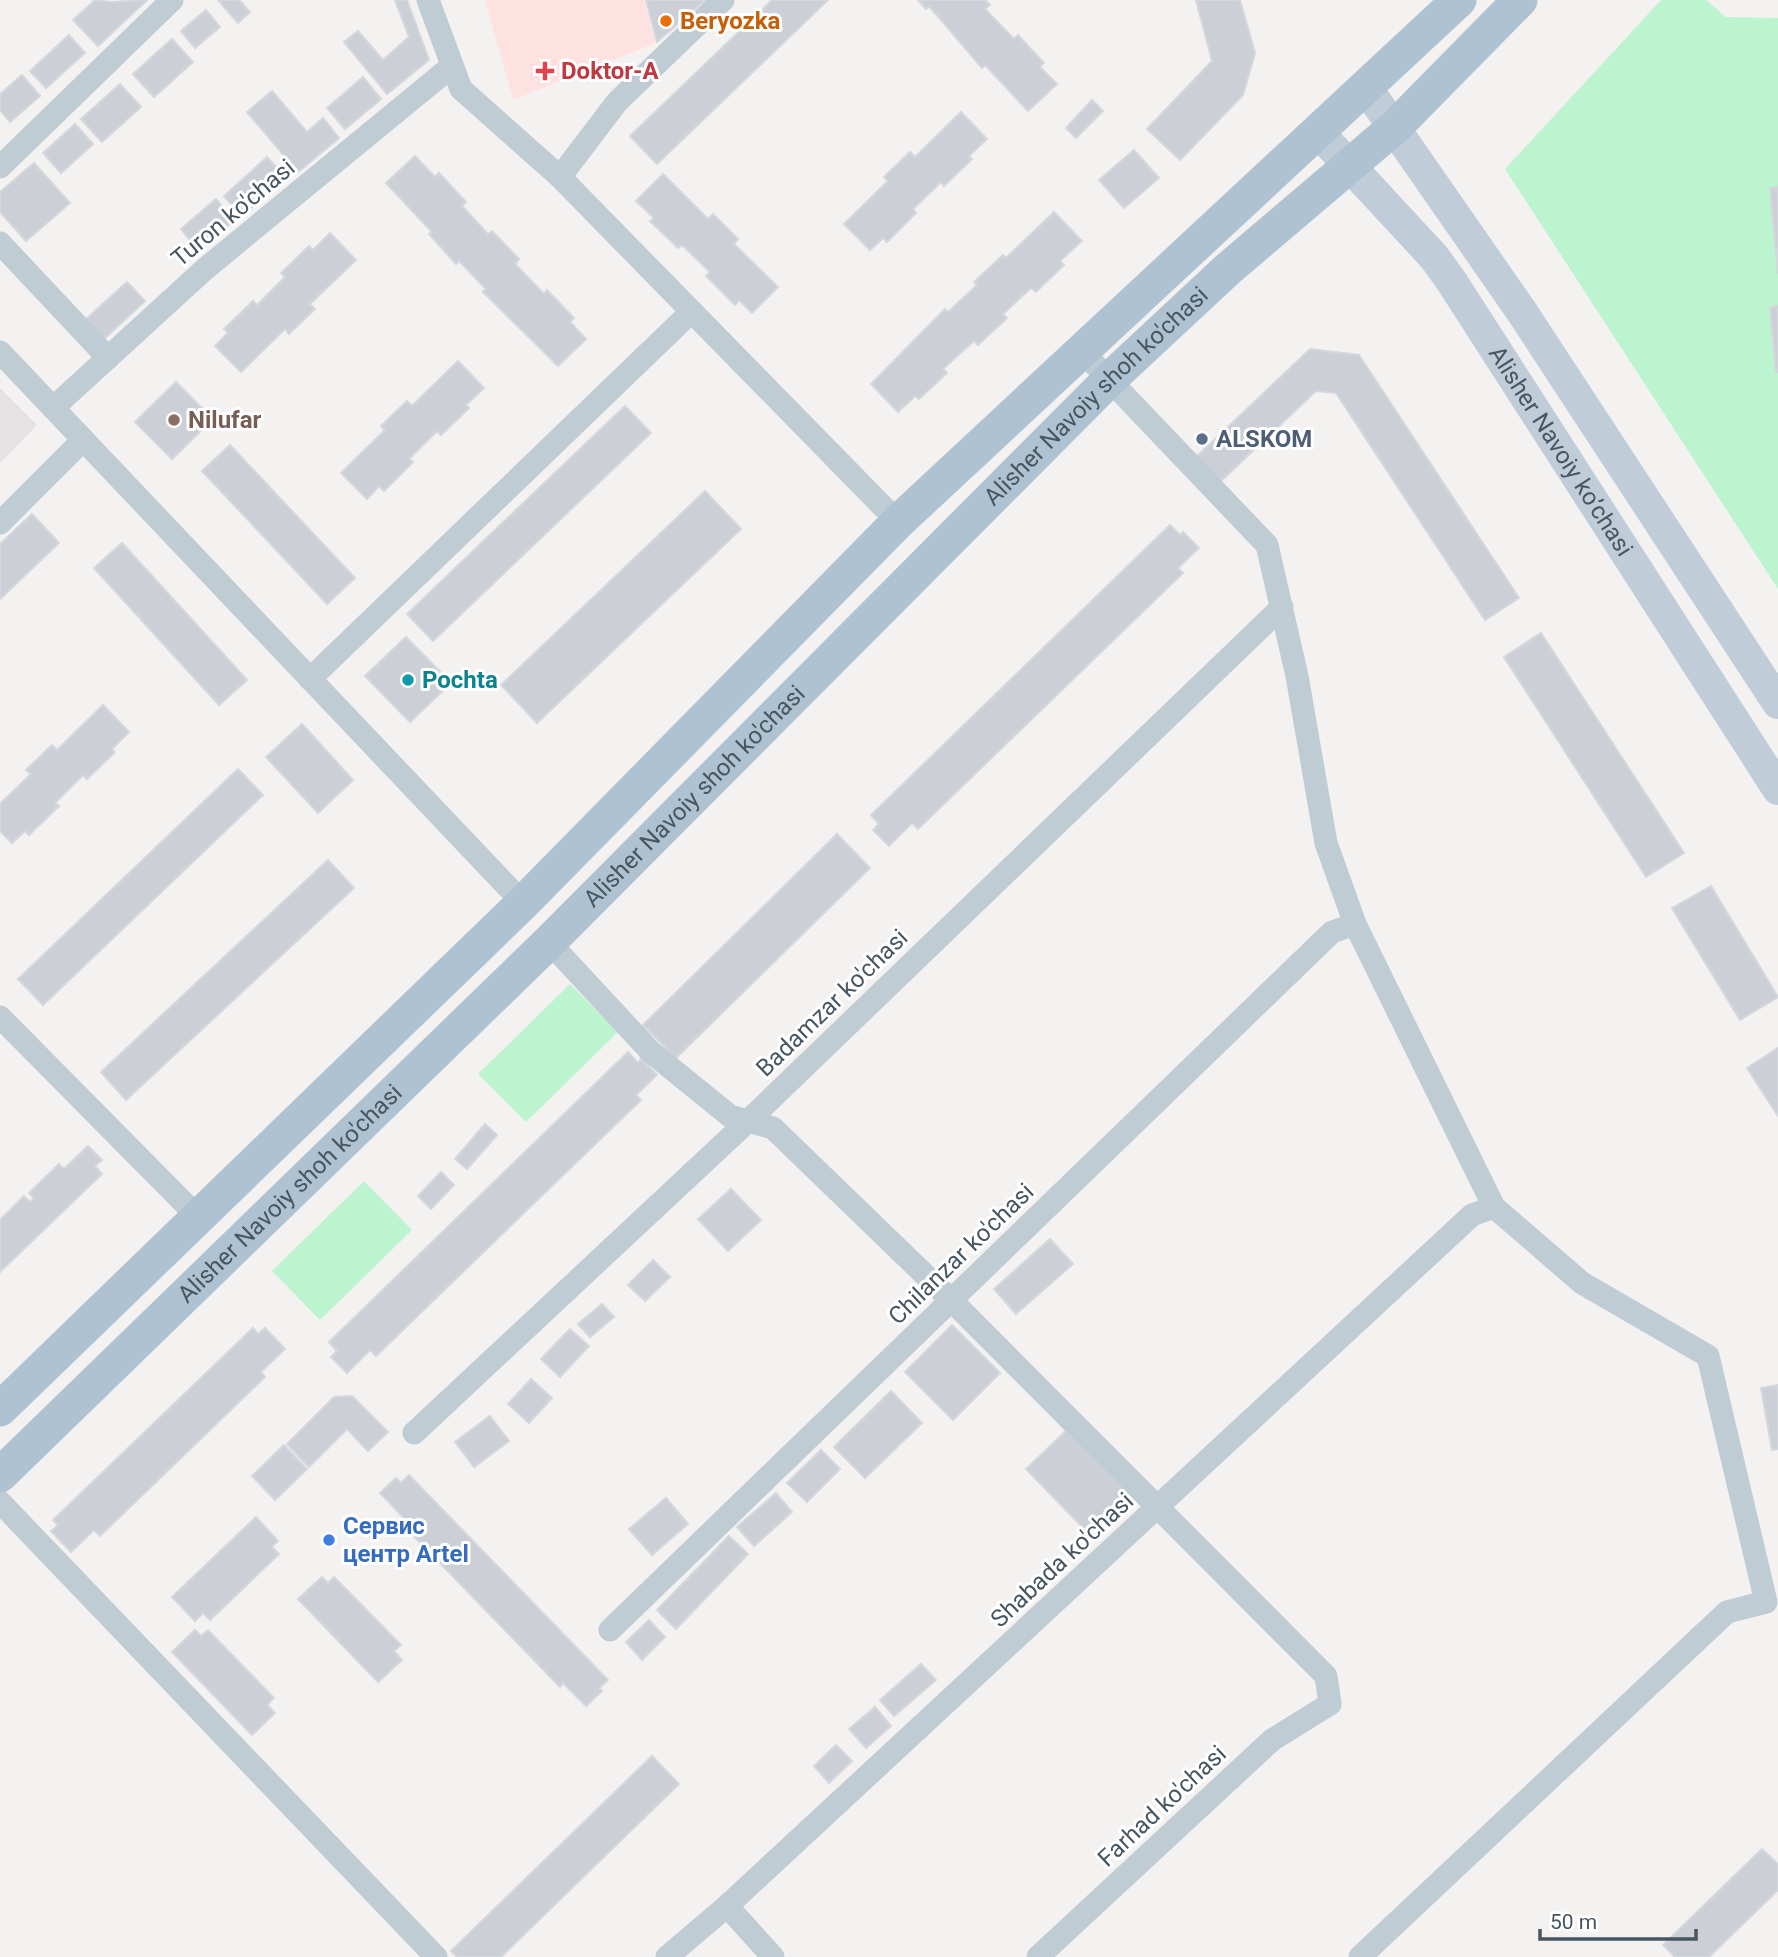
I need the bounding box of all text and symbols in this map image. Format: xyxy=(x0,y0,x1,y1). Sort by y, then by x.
place label: Beryozka xyxy=(680,7,781,35)
marker: Beryozka xyxy=(658,13,674,29)
place label: Doktor-A xyxy=(561,57,660,85)
marker: Doktor-A xyxy=(535,61,555,81)
street label: Turon ko'chasi xyxy=(166,153,300,273)
street label: Alisher Navoiy shoh ko'chasi xyxy=(978,281,1214,511)
street label: Alisher Navoiy ko’chasi xyxy=(1483,341,1639,561)
place label: Nilufar xyxy=(188,406,262,434)
marker: Nilufar xyxy=(166,412,182,428)
place label: ALSKOM xyxy=(1216,425,1312,453)
marker: ALSKOM xyxy=(1194,431,1210,447)
place label: Pochta xyxy=(422,666,498,694)
marker: Pochta xyxy=(400,672,416,688)
street label: Alisher Navoiy shoh ko'chasi xyxy=(578,680,811,913)
street label: Badamzar ko'chasi xyxy=(751,924,913,1082)
street label: Alisher Navoiy shoh ko'chasi xyxy=(172,1079,408,1309)
street label: Chilanzar ko'chasi xyxy=(883,1178,1039,1330)
street label: Shabada ko'chasi xyxy=(985,1487,1139,1633)
place label: Сервис центр Artel xyxy=(343,1512,469,1568)
marker: Сервис центр Artel xyxy=(321,1532,337,1548)
street label: Farhad ko'chasi xyxy=(1092,1740,1232,1872)
scale bar xyxy=(1540,1898,1696,1942)
text: 50 m xyxy=(1550,1910,1597,1934)

